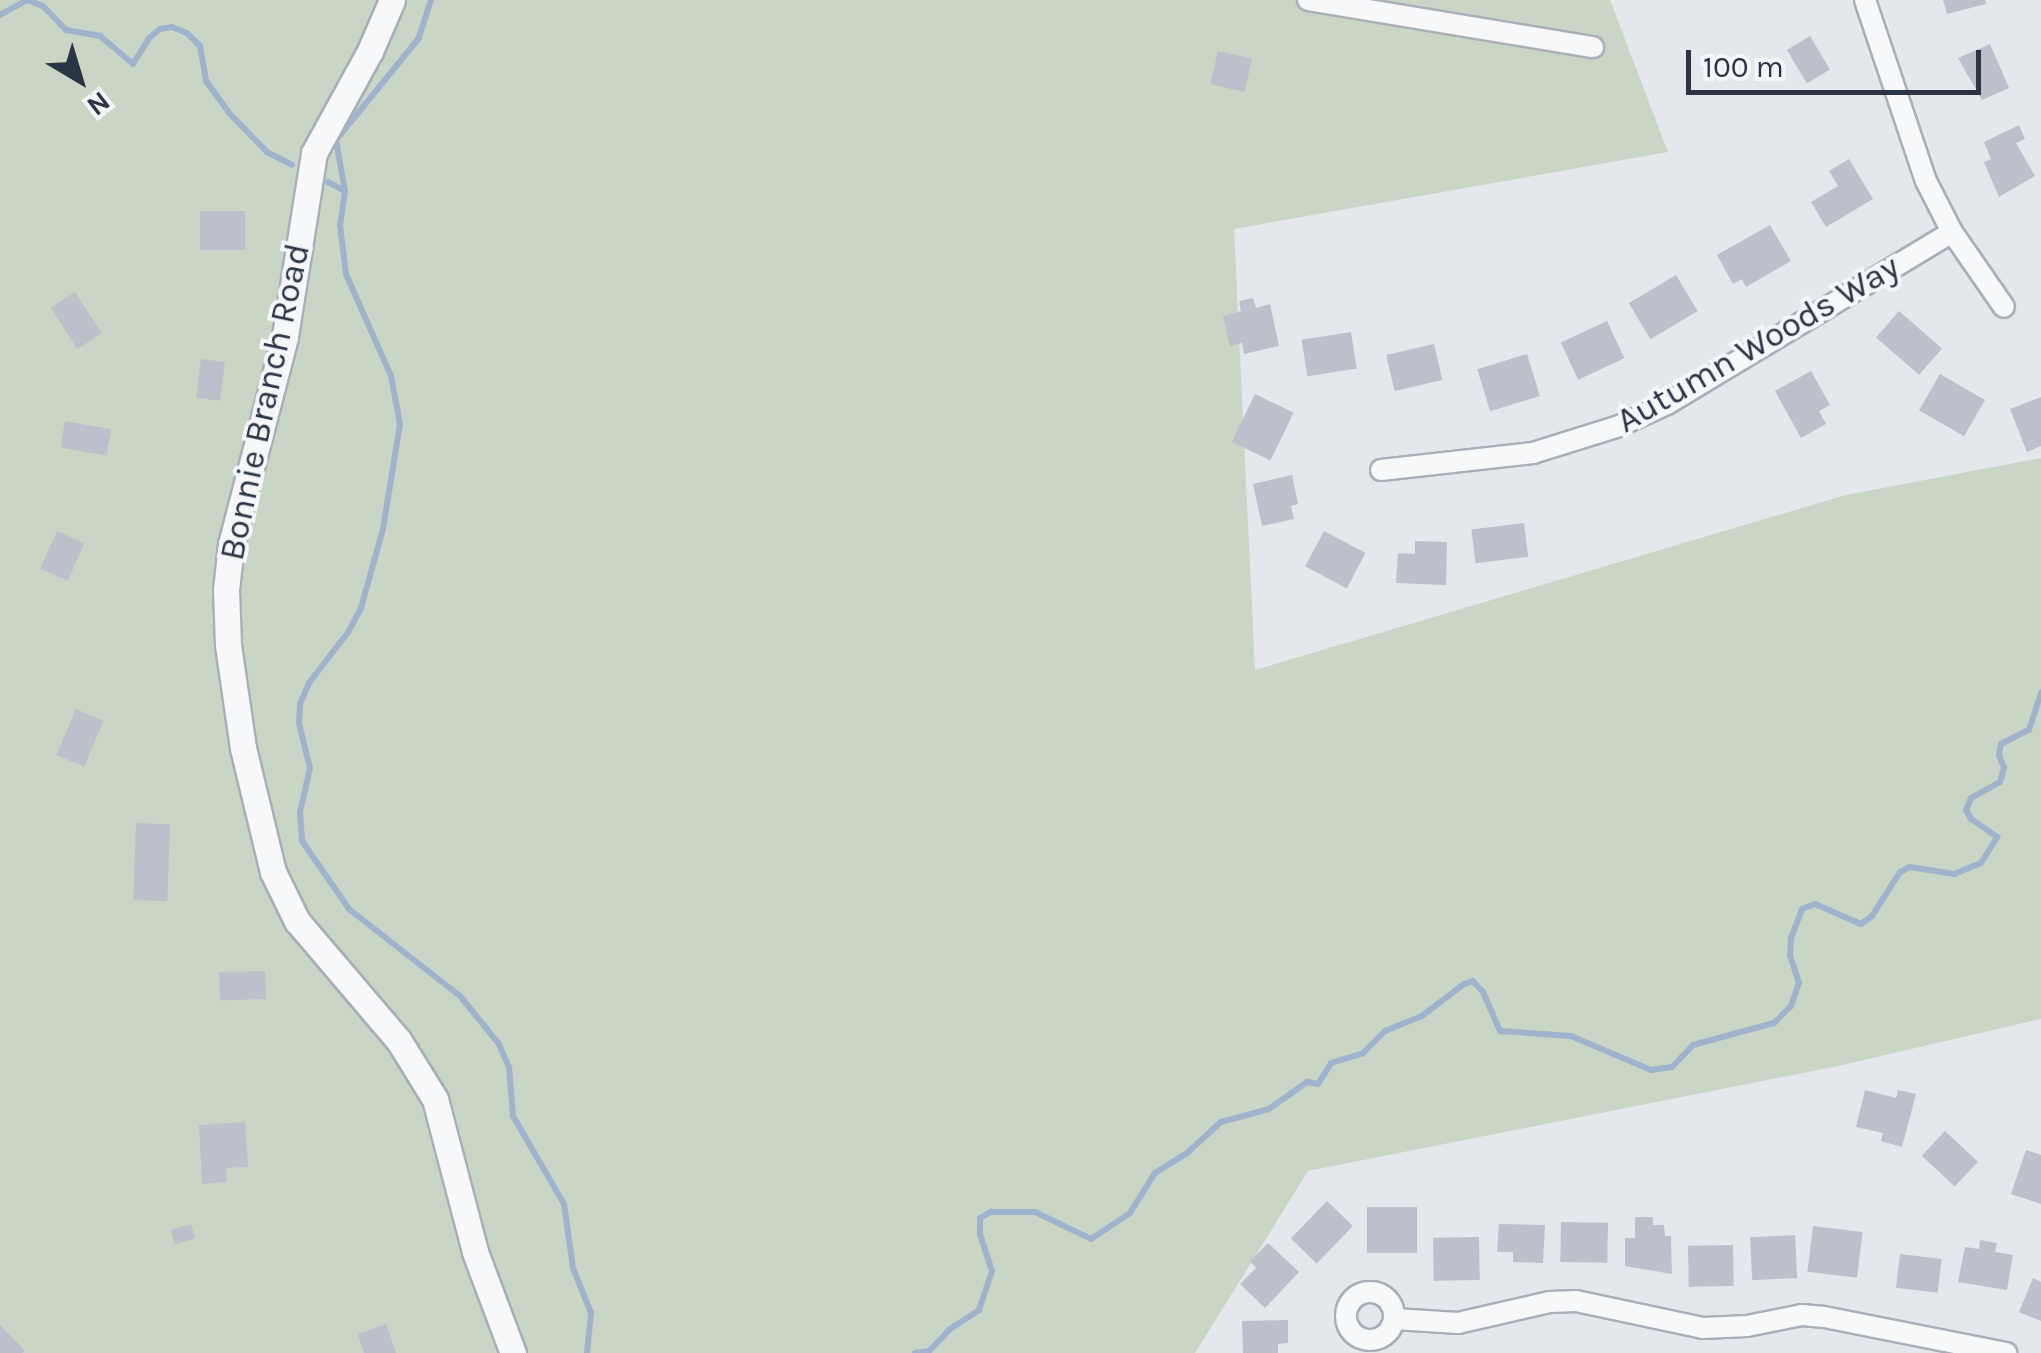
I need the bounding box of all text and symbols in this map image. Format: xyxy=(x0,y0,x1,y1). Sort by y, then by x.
north arrow xyxy=(30,30,130,130)
scale bar xyxy=(1691,30,1986,92)
text: 100 m xyxy=(1703,49,1784,85)
text: N xyxy=(81,85,117,123)
street label: Bonnie Branch Road xyxy=(211,240,319,564)
street label: Autumn Woods Way xyxy=(1609,246,1907,442)

